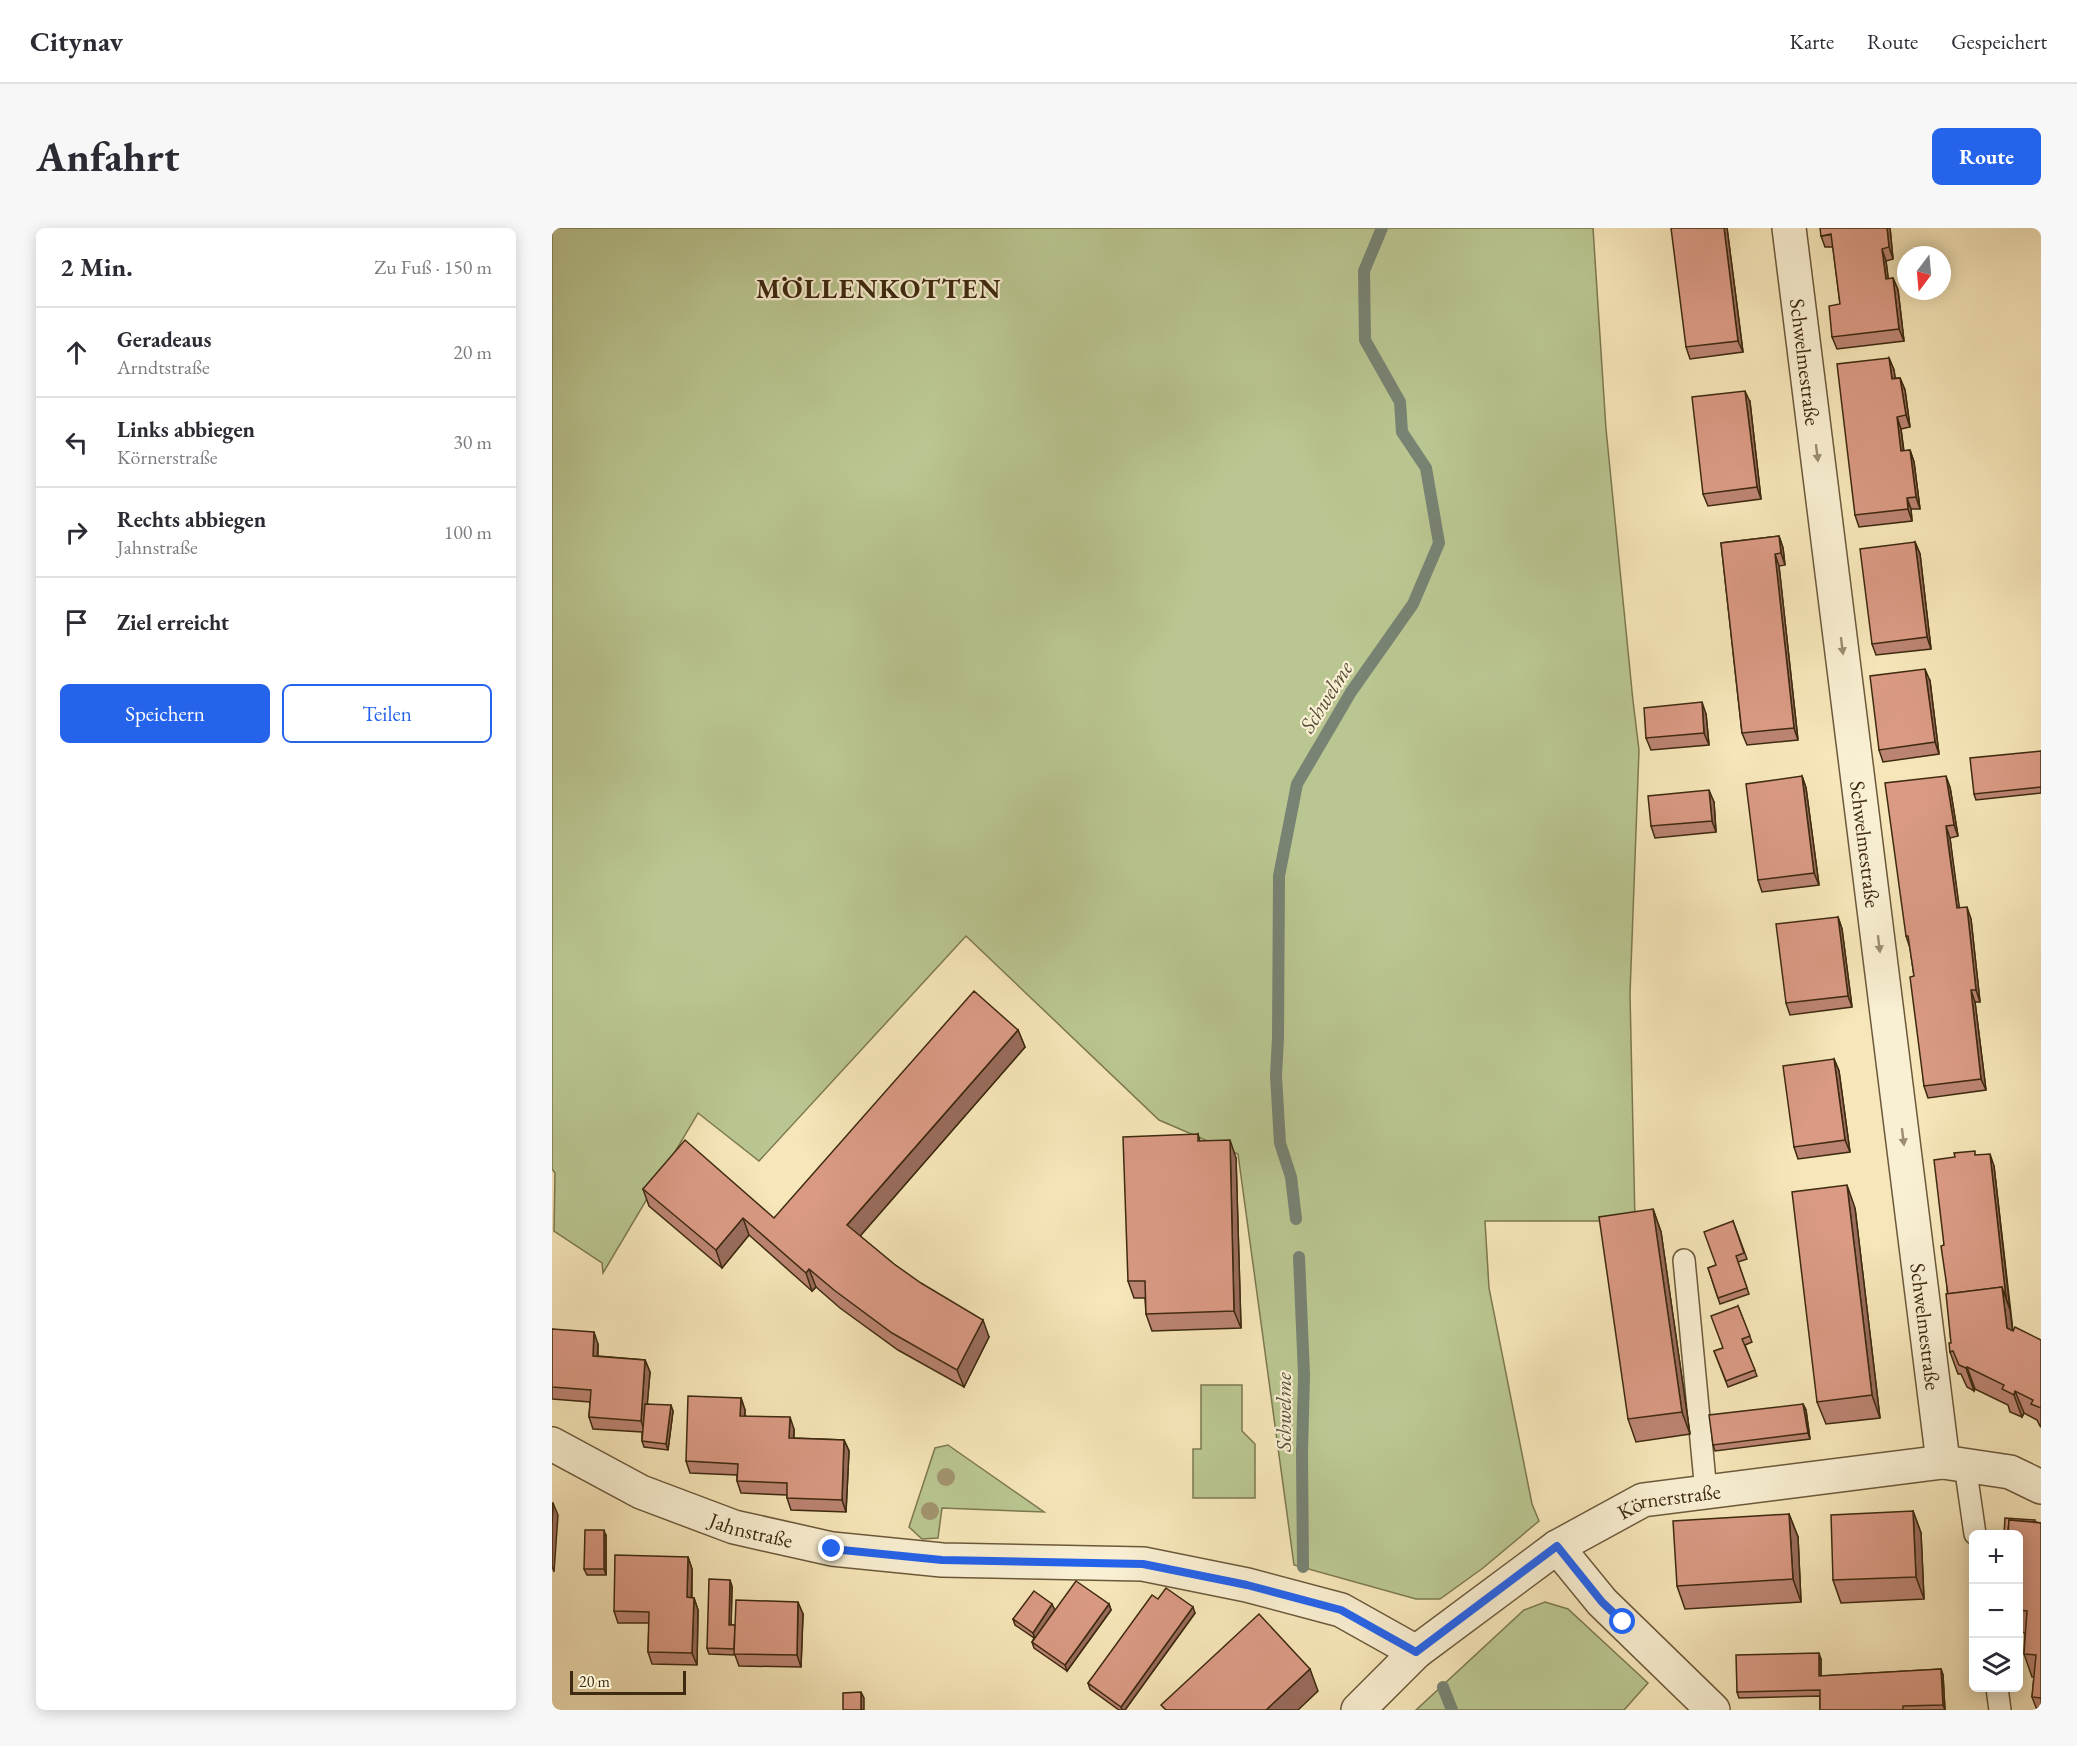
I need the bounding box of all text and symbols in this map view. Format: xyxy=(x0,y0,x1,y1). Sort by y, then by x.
text: Citynav xyxy=(30,23,123,59)
text: Karte xyxy=(1790,28,1834,55)
text: Route xyxy=(1867,28,1918,55)
text: Gespeichert xyxy=(1951,28,2047,55)
button: Route xyxy=(1932,128,2041,185)
text: Anfahrt xyxy=(36,129,179,184)
north arrow xyxy=(1897,246,1951,300)
text: 2 Min. xyxy=(60,250,133,284)
text: Zu Fuß · 150 m xyxy=(374,254,492,280)
district label: MÖLLENKOTTEN xyxy=(756,271,1002,306)
street label: Schwelmestraße xyxy=(1784,297,1827,427)
text: Geradeaus xyxy=(117,325,211,354)
icon: ahead xyxy=(60,336,93,369)
text: 20 m xyxy=(453,339,492,365)
text: Arndtstraße xyxy=(117,354,210,380)
text: Links abbiegen xyxy=(117,415,255,444)
icon: left xyxy=(60,426,93,459)
text: 30 m xyxy=(453,429,492,455)
one-way arrow xyxy=(1813,443,1822,462)
text: Körnerstraße xyxy=(117,444,218,470)
text: Rechts abbiegen xyxy=(117,505,266,534)
icon: right xyxy=(60,516,93,549)
text: 100 m xyxy=(444,519,492,545)
text: Jahnstraße xyxy=(117,534,198,560)
icon: arrive xyxy=(60,606,93,639)
text: Ziel erreicht xyxy=(117,608,229,637)
one-way arrow xyxy=(1837,637,1846,656)
water label: Schwelme xyxy=(1292,655,1360,739)
button: Speichern xyxy=(60,684,270,743)
button: Teilen xyxy=(282,684,492,743)
street label: Schwelmestraße xyxy=(1845,779,1887,909)
one-way arrow xyxy=(1874,935,1883,954)
one-way arrow xyxy=(1898,1128,1907,1147)
street label: Schwelmestraße xyxy=(1905,1261,1947,1392)
water label: Schwelme xyxy=(1269,1372,1298,1453)
street label: Körnerstraße xyxy=(1612,1477,1722,1525)
street label: Jahnstraße xyxy=(704,1505,796,1553)
map controls xyxy=(1969,1530,2023,1692)
button: + xyxy=(1969,1530,2023,1584)
route end xyxy=(818,1535,844,1561)
button: − xyxy=(1969,1584,2023,1638)
route start xyxy=(1609,1608,1635,1634)
button: layers xyxy=(1969,1638,2023,1692)
scale bar xyxy=(570,1668,686,1696)
text: 20 m xyxy=(579,1671,610,1692)

